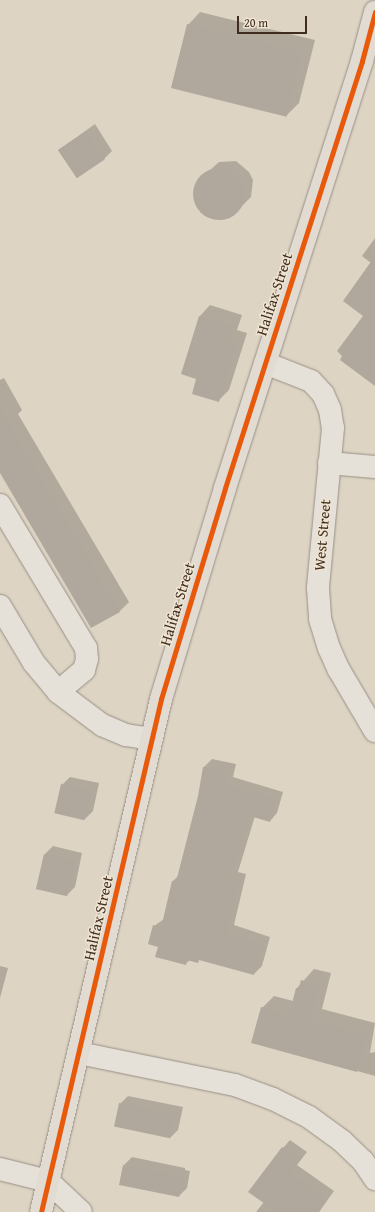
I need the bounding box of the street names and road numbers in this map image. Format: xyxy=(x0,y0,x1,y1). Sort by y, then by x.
street label: Halifax Street xyxy=(252,250,296,338)
street label: West Street xyxy=(310,498,334,572)
street label: Halifax Street xyxy=(156,560,198,648)
street label: Halifax Street xyxy=(80,874,116,962)

